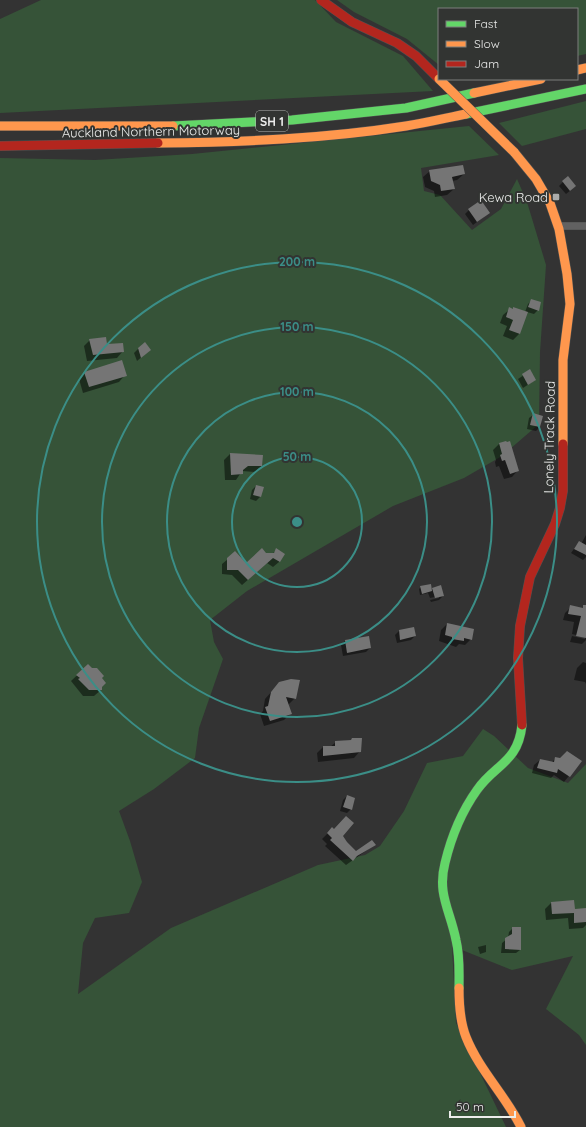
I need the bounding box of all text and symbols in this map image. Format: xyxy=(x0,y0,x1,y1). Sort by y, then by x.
legend xyxy=(438,8,578,80)
text: Fast xyxy=(474,16,498,31)
text: Slow xyxy=(474,36,500,51)
text: Jam xyxy=(474,56,499,71)
road number: SH 1 xyxy=(256,111,288,131)
street label: Auckland Northern Motorway xyxy=(62,121,240,141)
place label: Kewa Road xyxy=(479,189,548,205)
marker: Kewa Road xyxy=(551,192,561,202)
text: 200 m xyxy=(279,254,315,269)
text: 150 m xyxy=(280,319,314,334)
street label: Lonely Track Road xyxy=(540,381,558,493)
text: 100 m xyxy=(280,384,314,399)
text: 50 m xyxy=(283,449,311,464)
centre of rings xyxy=(290,515,304,529)
scale bar xyxy=(450,1093,515,1119)
text: 50 m xyxy=(456,1099,484,1114)

